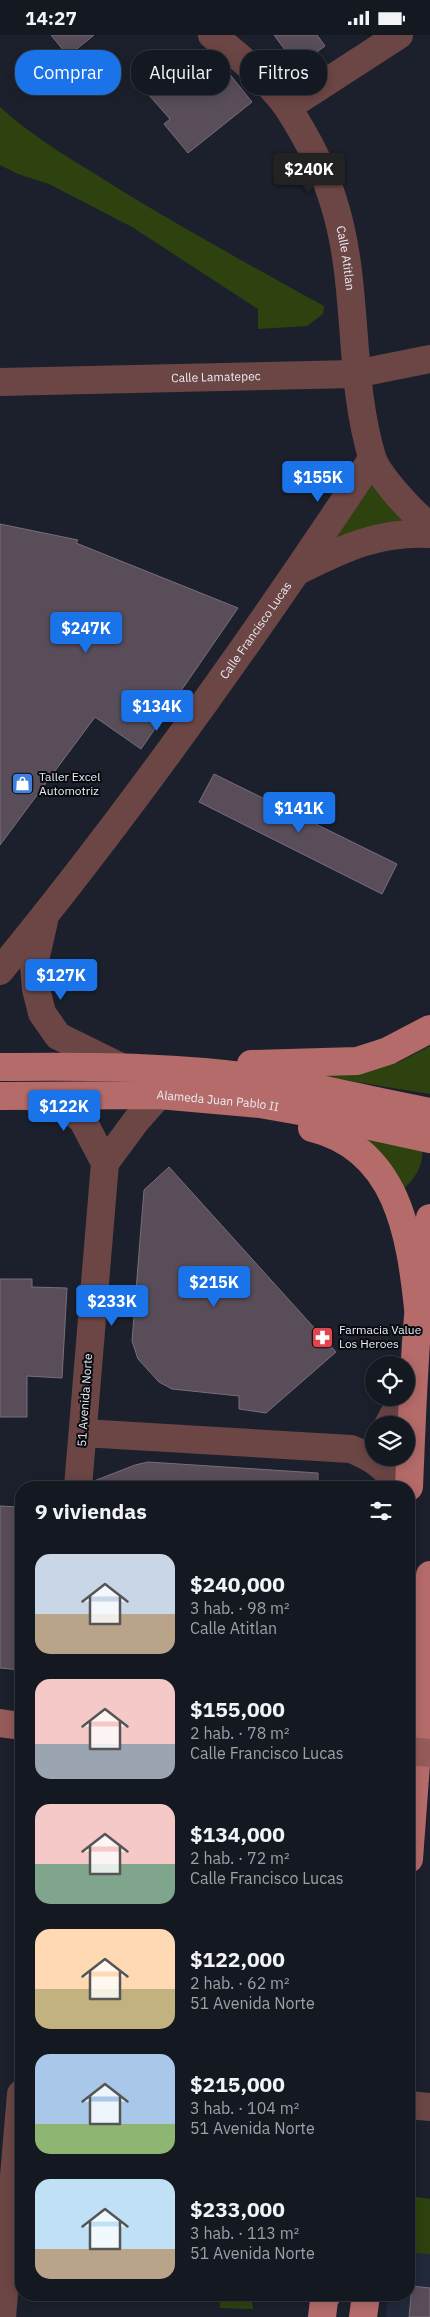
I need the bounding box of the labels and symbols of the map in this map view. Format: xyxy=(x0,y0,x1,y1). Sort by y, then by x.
pin: $240K xyxy=(274,153,344,195)
street label: Calle Atitlan xyxy=(333,224,358,291)
street label: Calle Lamatepec xyxy=(171,368,261,385)
pin: $155K xyxy=(283,461,353,503)
street label: Calle Francisco Lucas xyxy=(216,578,295,682)
pin: $247K xyxy=(51,611,121,654)
pin: $134K xyxy=(122,689,192,732)
place label: Taller Excel Automotriz xyxy=(39,769,100,798)
shop icon: Taller Excel Automotriz xyxy=(11,772,35,796)
pin: $141K xyxy=(264,791,334,834)
pin: $127K xyxy=(26,959,96,1001)
street label: Alameda Juan Pablo II xyxy=(156,1087,280,1114)
pin: $122K xyxy=(29,1089,99,1132)
pin: $215K xyxy=(179,1265,249,1308)
pin: $233K xyxy=(77,1285,147,1327)
place label: Farmacia Value Los Heroes xyxy=(339,1322,422,1351)
pharmacy icon: Farmacia Value Los Heroes xyxy=(311,1325,335,1349)
street label: 51 Avenida Norte xyxy=(74,1352,95,1447)

